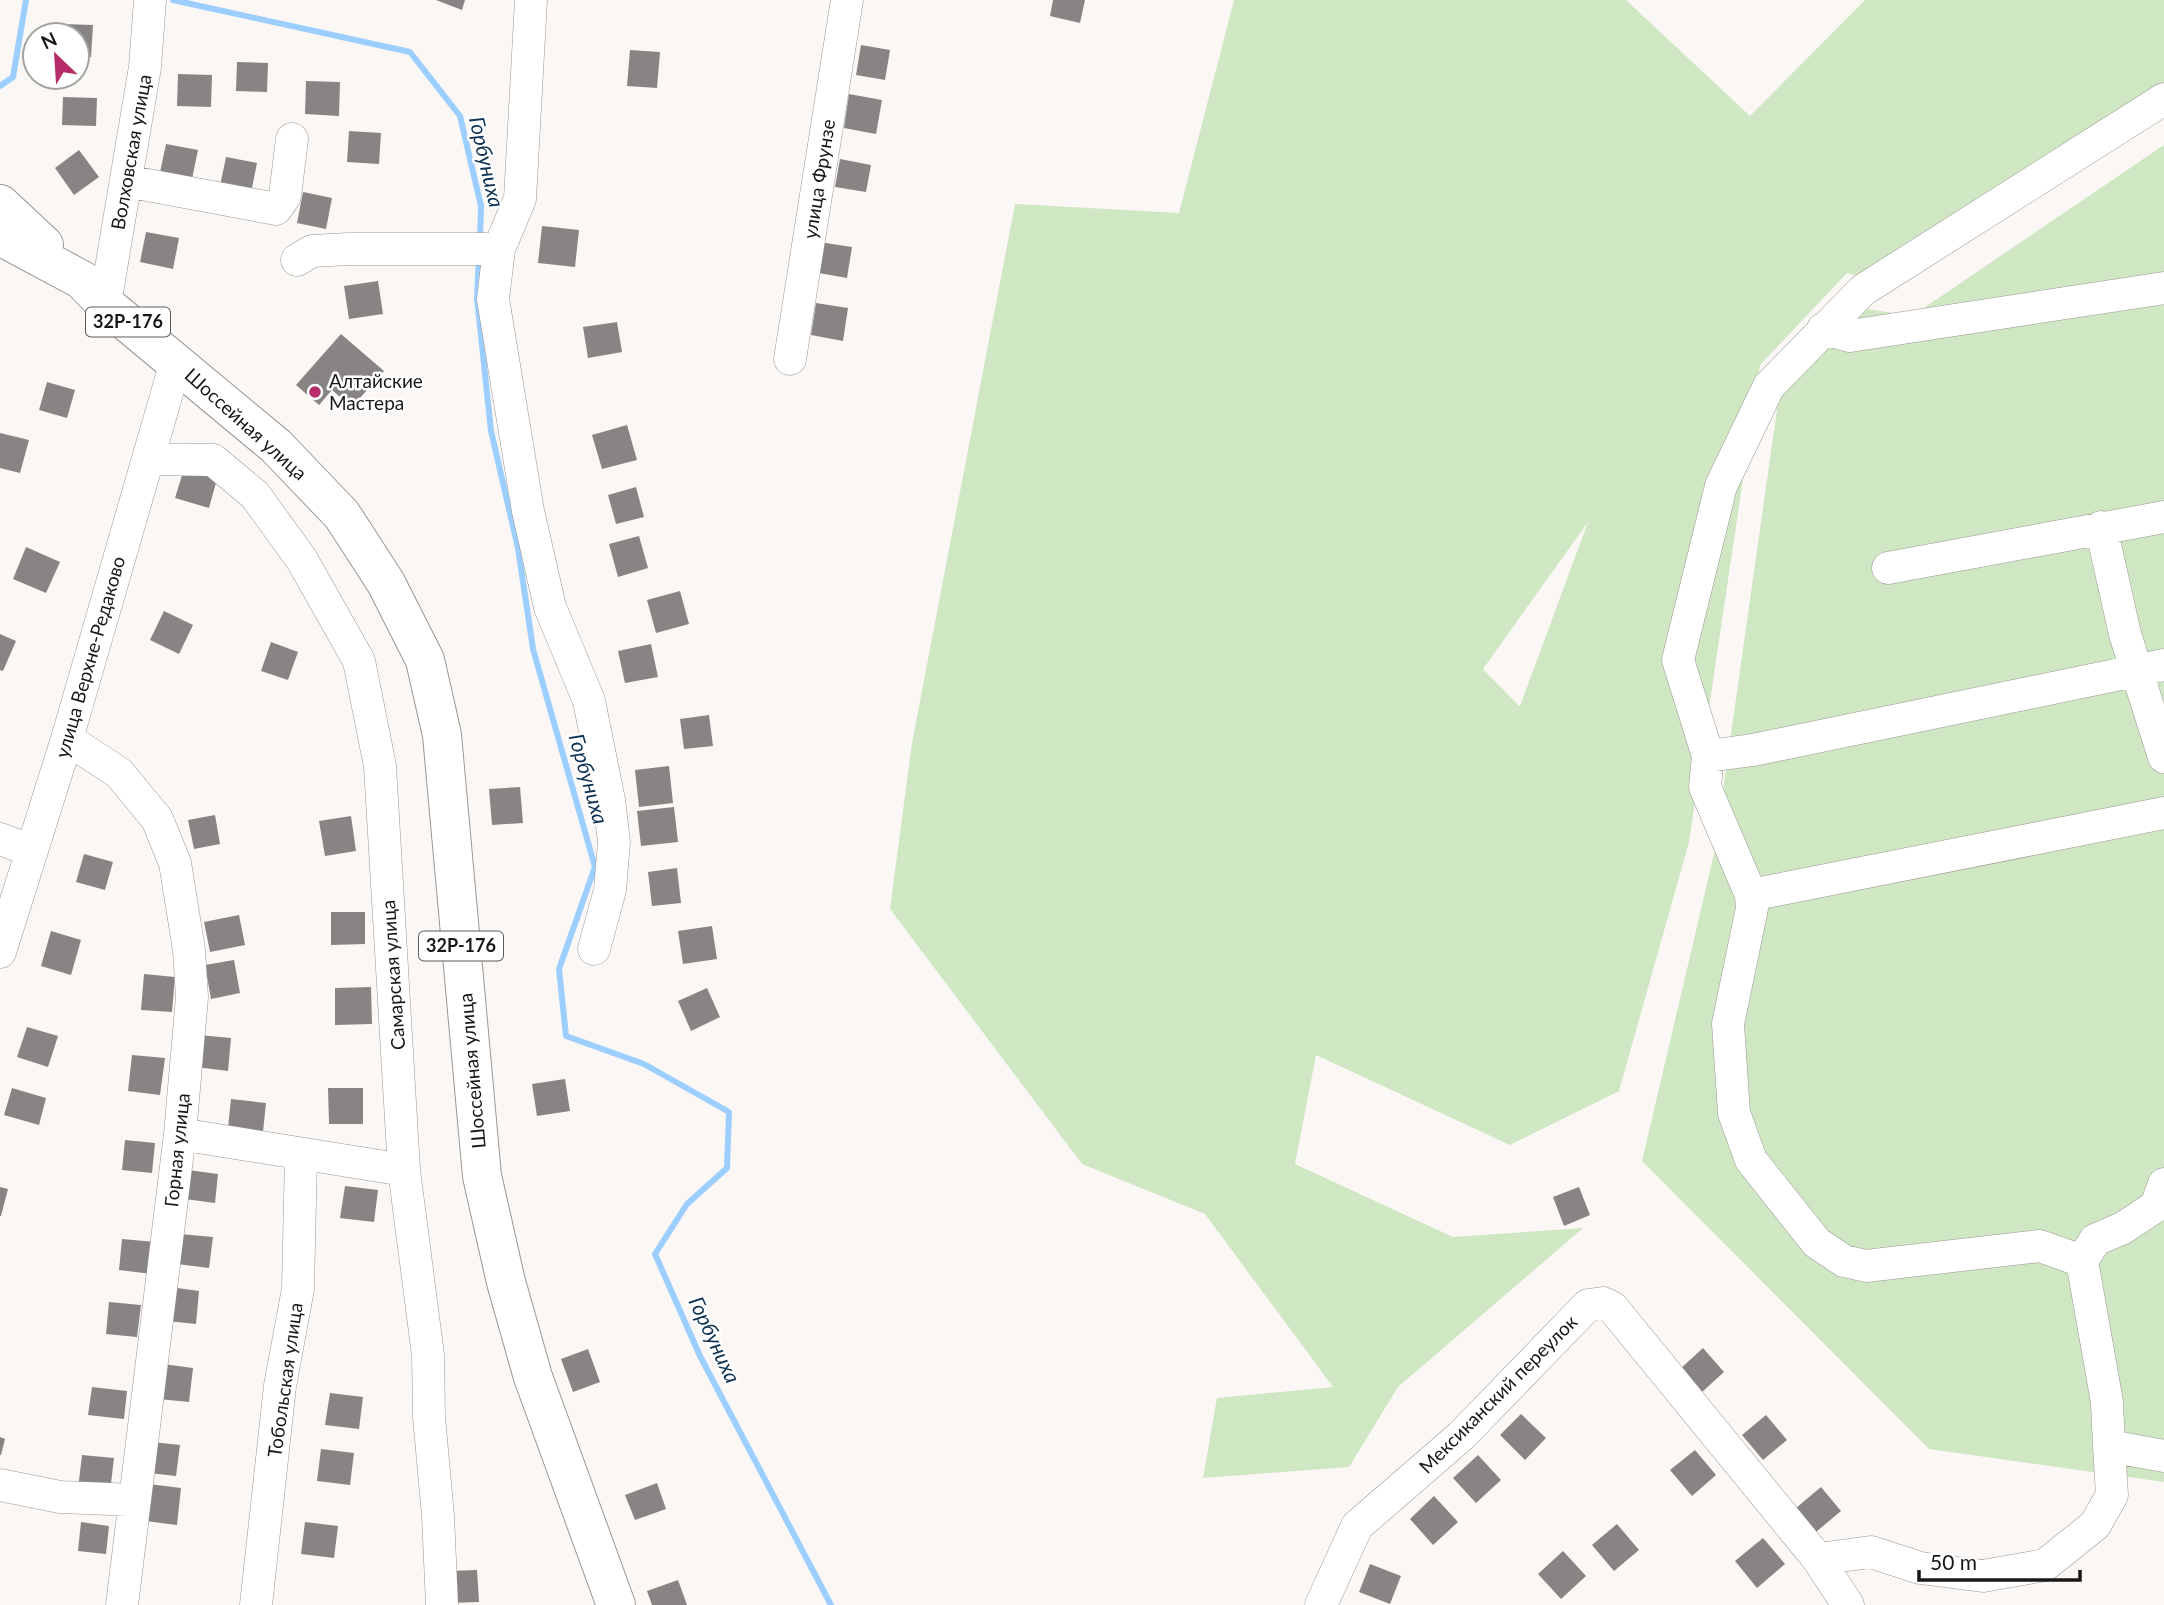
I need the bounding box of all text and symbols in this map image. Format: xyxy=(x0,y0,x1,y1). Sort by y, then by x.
north arrow xyxy=(21,21,91,91)
text: N xyxy=(37,27,60,54)
street label: Волховская улица xyxy=(106,72,156,231)
water label: Горбуниха xyxy=(465,114,510,210)
street label: улица Фрунзе xyxy=(798,117,839,240)
road number: 32Р-176 xyxy=(86,308,170,336)
street label: Шоссейная улица xyxy=(181,363,312,484)
place label: Алтайские Мастера xyxy=(329,369,423,414)
marker: Алтайские Мастера xyxy=(307,384,323,400)
street label: улица Верхне-Редаково xyxy=(50,553,129,760)
water label: Горбуниха xyxy=(565,731,614,827)
street label: Самарская улица xyxy=(376,899,409,1051)
road number: 32Р-176 xyxy=(419,931,503,960)
street label: Шоссейная улица xyxy=(453,992,490,1150)
street label: Горная улица xyxy=(159,1092,194,1208)
water label: Горбуниха xyxy=(684,1292,746,1387)
street label: Тобольская улица xyxy=(262,1301,307,1459)
street label: Мексиканский переулок xyxy=(1414,1310,1582,1478)
scale bar xyxy=(1919,1538,2080,1582)
text: 50 m xyxy=(1930,1549,1977,1574)

